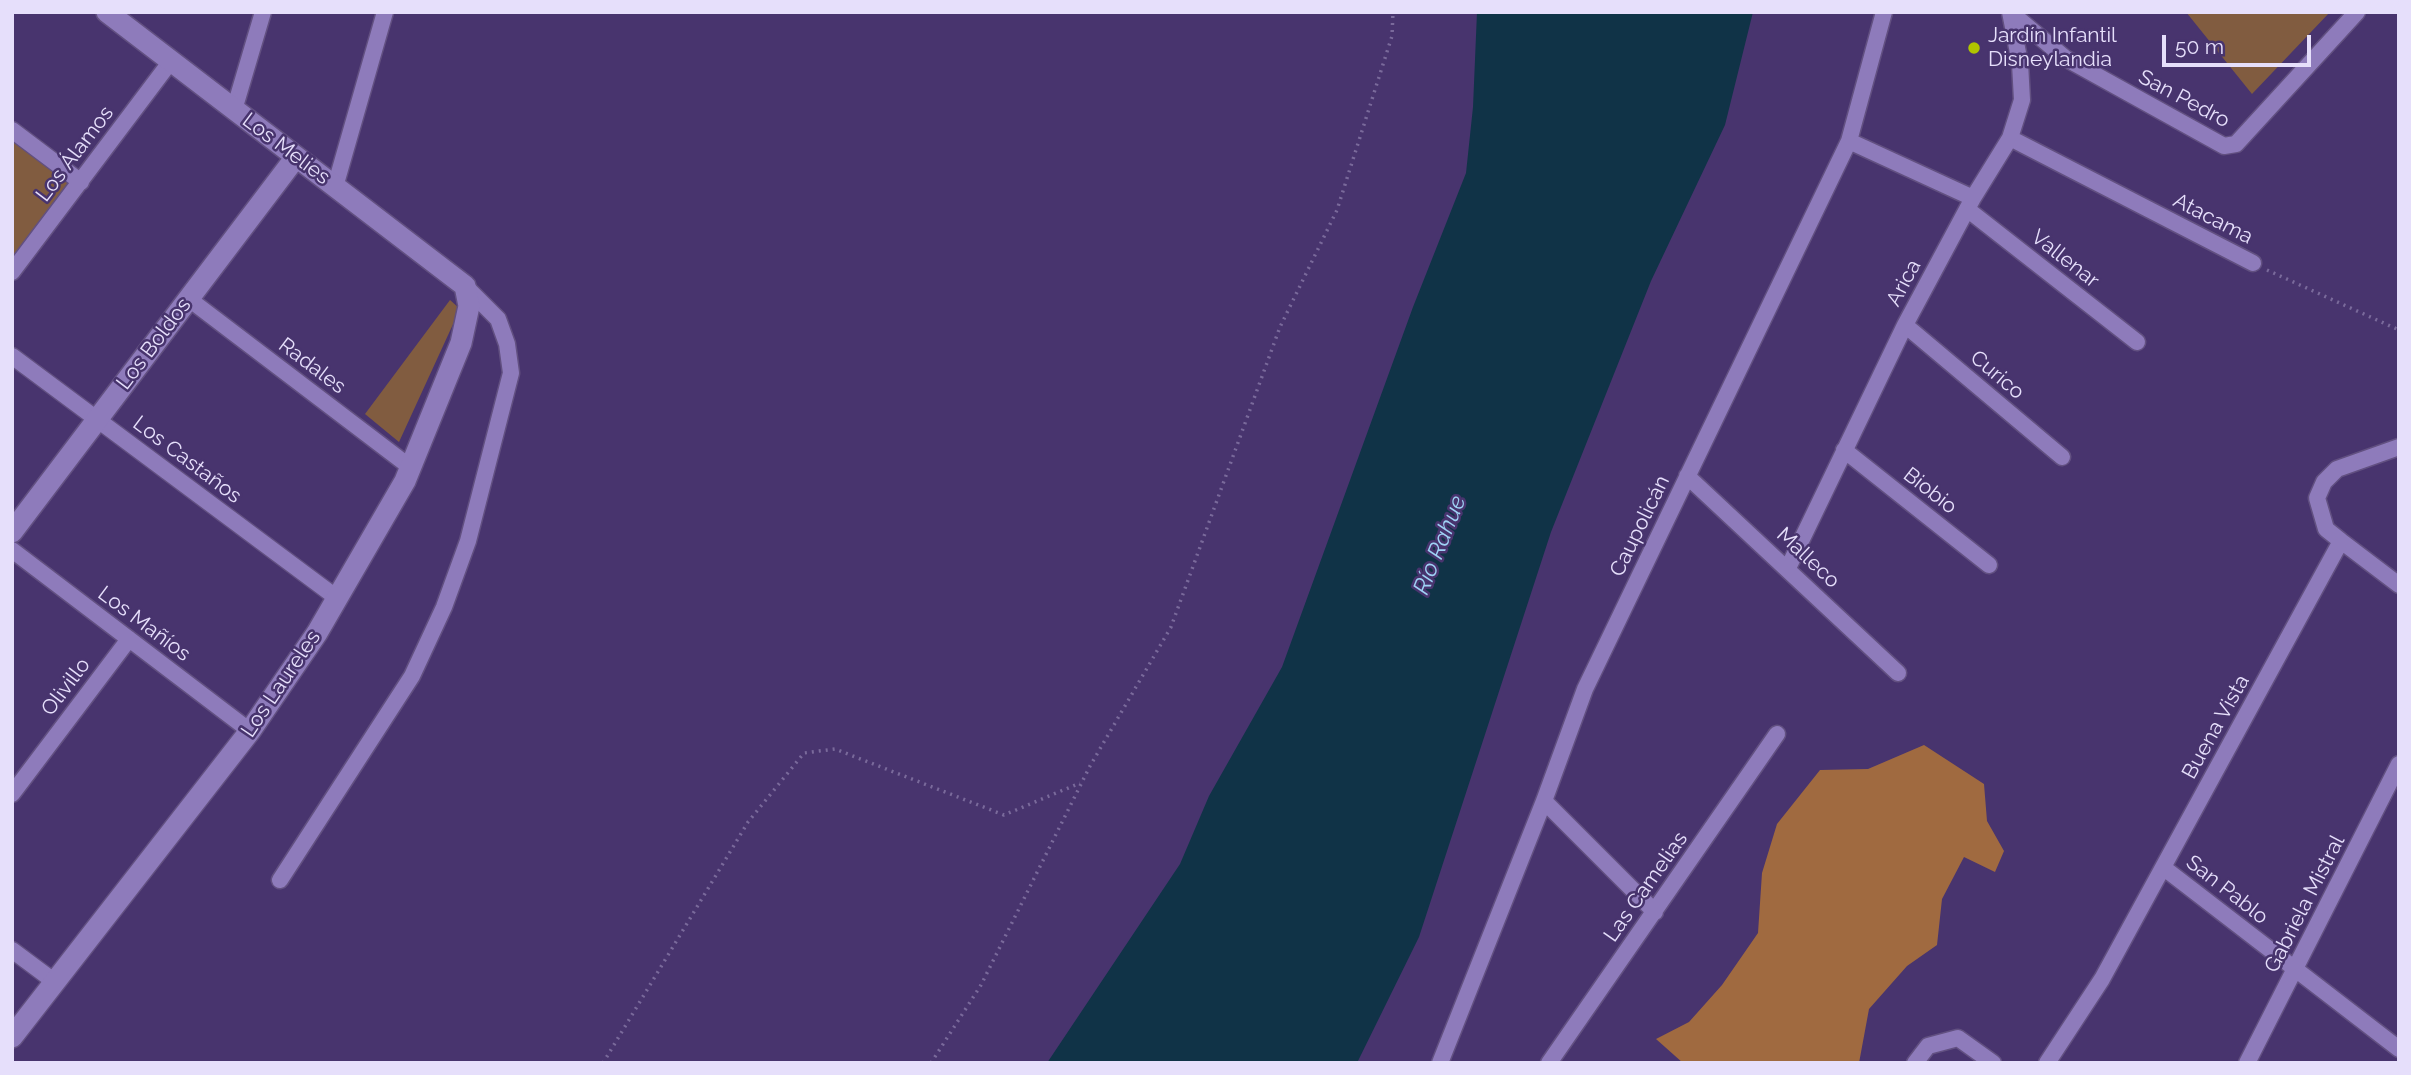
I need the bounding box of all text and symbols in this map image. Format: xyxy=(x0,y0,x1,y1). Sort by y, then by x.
scale bar xyxy=(2166,21,2315,65)
place label: Jardín Infantil Disneylandia xyxy=(1988,23,2117,73)
text: 50 m xyxy=(2175,34,2224,59)
marker: Jardín Infantil Disneylandia xyxy=(1966,40,1982,56)
street label: San Pedro xyxy=(2134,65,2234,133)
street label: Los Álamos xyxy=(31,101,119,207)
street label: Los Melies xyxy=(237,108,335,190)
street label: Atacama xyxy=(2169,188,2257,250)
street label: Vallenar xyxy=(2026,225,2104,293)
street label: Arica xyxy=(1881,255,1927,311)
street label: Los Boldos xyxy=(111,293,197,395)
street label: Radales xyxy=(273,333,351,399)
street label: Curico xyxy=(1965,345,2029,405)
street label: Los Castaños xyxy=(128,411,246,509)
street label: Biobio xyxy=(1898,462,1962,520)
street label: Caupolicán xyxy=(1605,471,1675,581)
water label: Río Rahue xyxy=(1408,491,1472,599)
street label: Malleco xyxy=(1771,522,1845,594)
street label: Los Mañíos xyxy=(93,581,195,667)
street label: Los Laureles xyxy=(236,626,326,742)
street label: Olivillo xyxy=(36,653,96,721)
street label: Buena Vista xyxy=(2177,670,2255,784)
street label: Las Camelias xyxy=(1599,827,1693,947)
street label: Gabriela Mistral xyxy=(2260,831,2350,977)
street label: San Pablo xyxy=(2181,850,2273,930)

